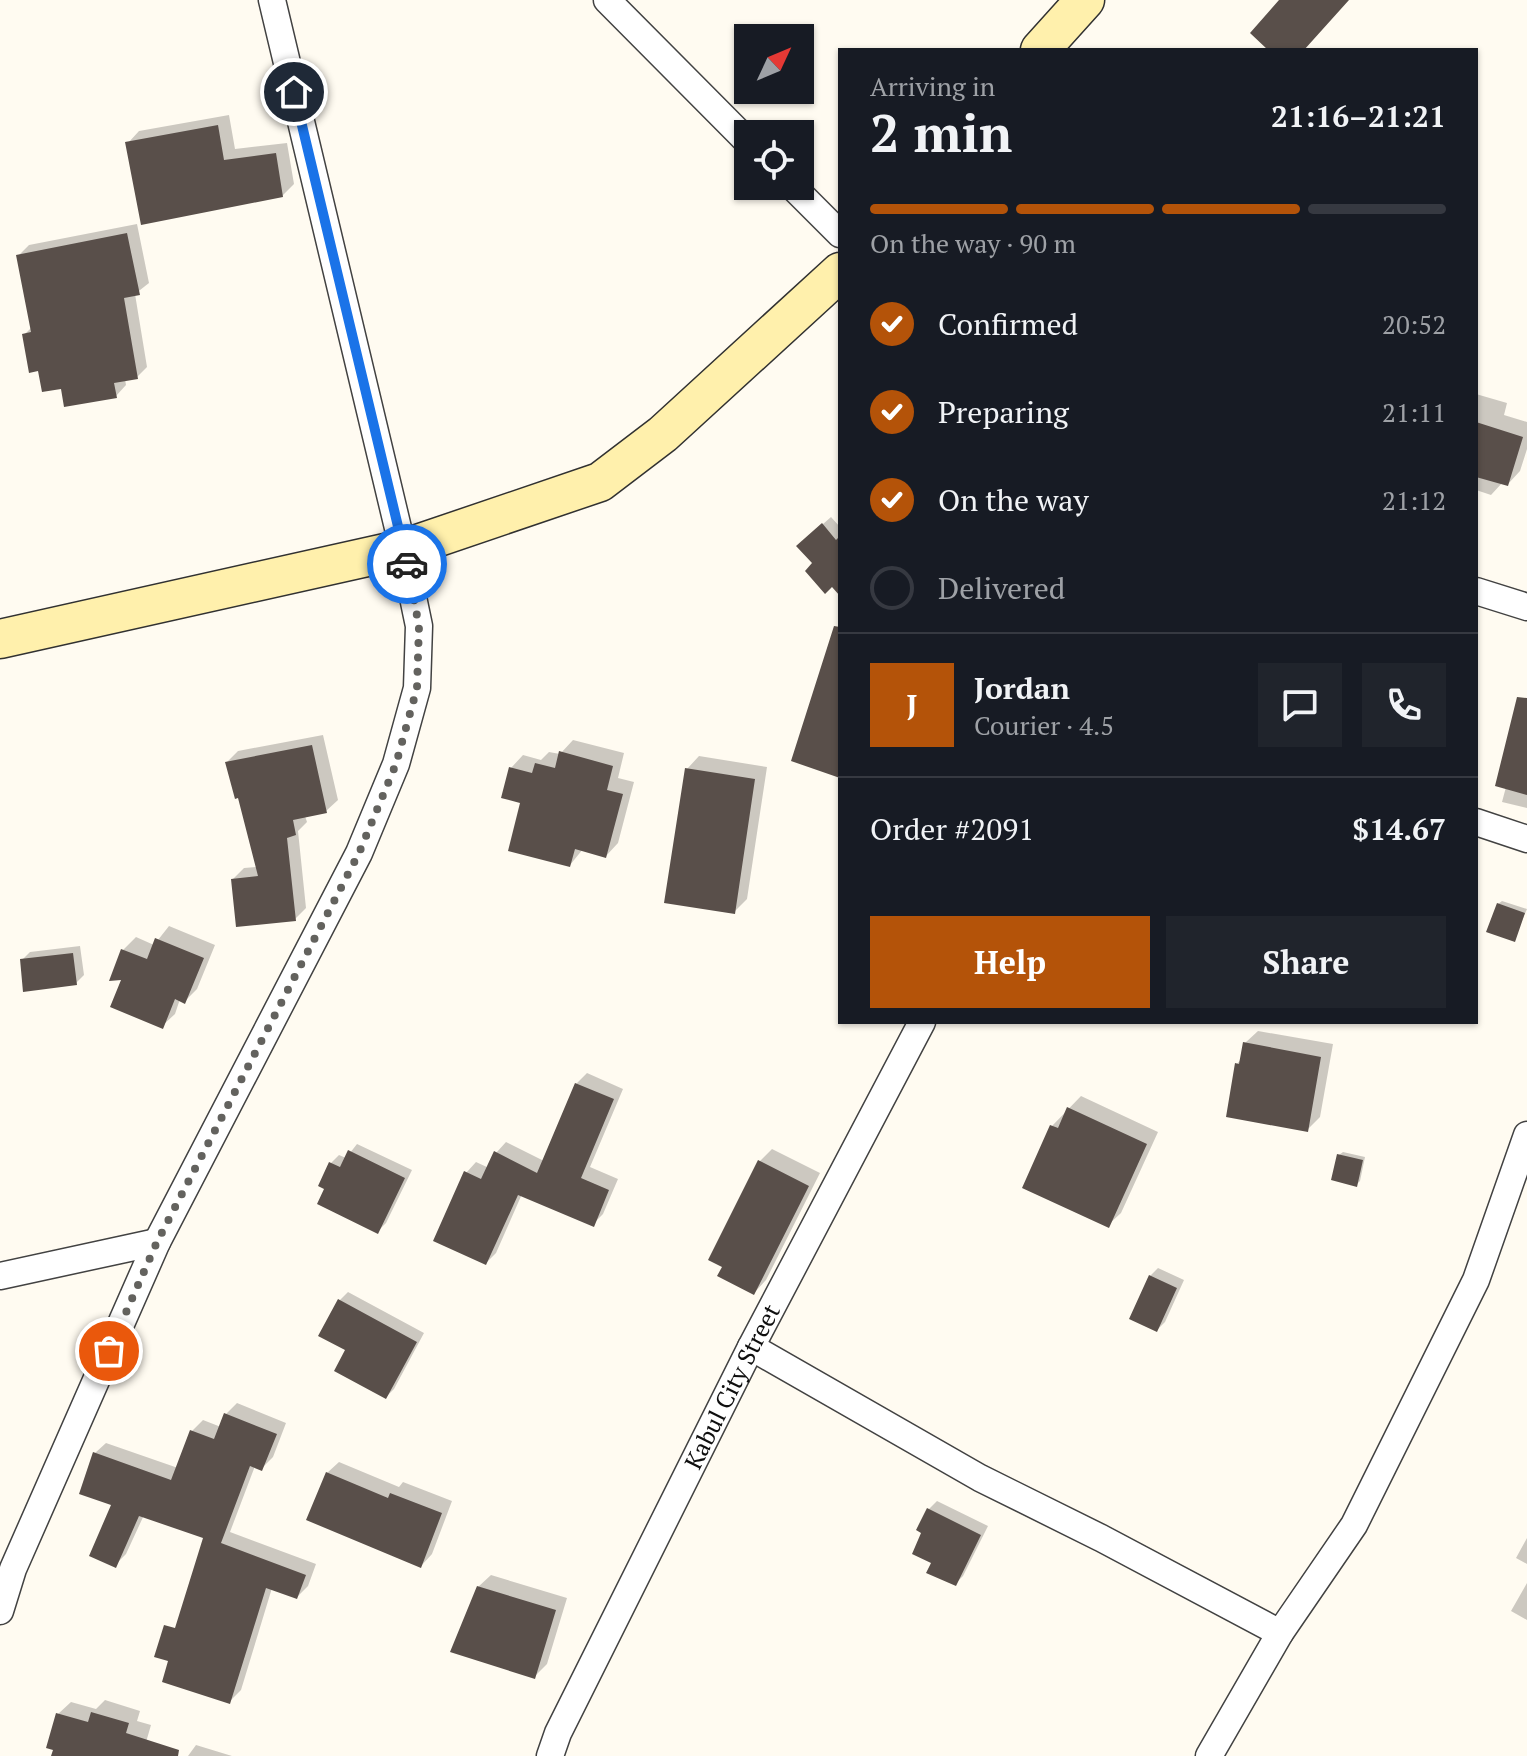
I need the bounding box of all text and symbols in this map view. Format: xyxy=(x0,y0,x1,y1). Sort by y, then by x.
north arrow xyxy=(734,24,814,104)
map controls xyxy=(734,24,814,200)
pin xyxy=(260,58,328,126)
text: Arriving in xyxy=(870,69,995,103)
icon: home xyxy=(272,70,316,114)
text: 21:16–21:21 xyxy=(1271,96,1446,136)
text: 2 min xyxy=(870,98,1012,167)
button: locate xyxy=(734,120,814,200)
text: On the way · 90 m xyxy=(870,226,1076,260)
icon: check xyxy=(870,302,914,346)
text: Confirmed xyxy=(938,304,1078,344)
text: 20:52 xyxy=(1382,307,1446,341)
icon: check xyxy=(870,390,914,434)
text: Preparing xyxy=(938,392,1069,432)
text: 21:11 xyxy=(1382,395,1446,429)
icon: check xyxy=(870,478,914,522)
text: On the way xyxy=(938,480,1089,520)
text: 21:12 xyxy=(1382,483,1446,517)
courier xyxy=(367,524,447,604)
icon: car xyxy=(385,542,429,586)
text: Delivered xyxy=(938,568,1065,608)
button: chat xyxy=(1258,663,1342,747)
button: phone xyxy=(1362,663,1446,747)
text: Jordan xyxy=(974,668,1070,708)
text: J xyxy=(907,685,917,725)
text: Courier · 4.5 xyxy=(974,708,1114,742)
text: Order #2091 xyxy=(870,809,1034,849)
text: $14.67 xyxy=(1352,809,1446,849)
button: Help xyxy=(870,916,1150,1008)
button: Share xyxy=(1166,916,1446,1008)
street label: Kabul City Street xyxy=(677,1298,787,1474)
pin xyxy=(75,1317,143,1385)
icon: bag xyxy=(87,1329,131,1373)

